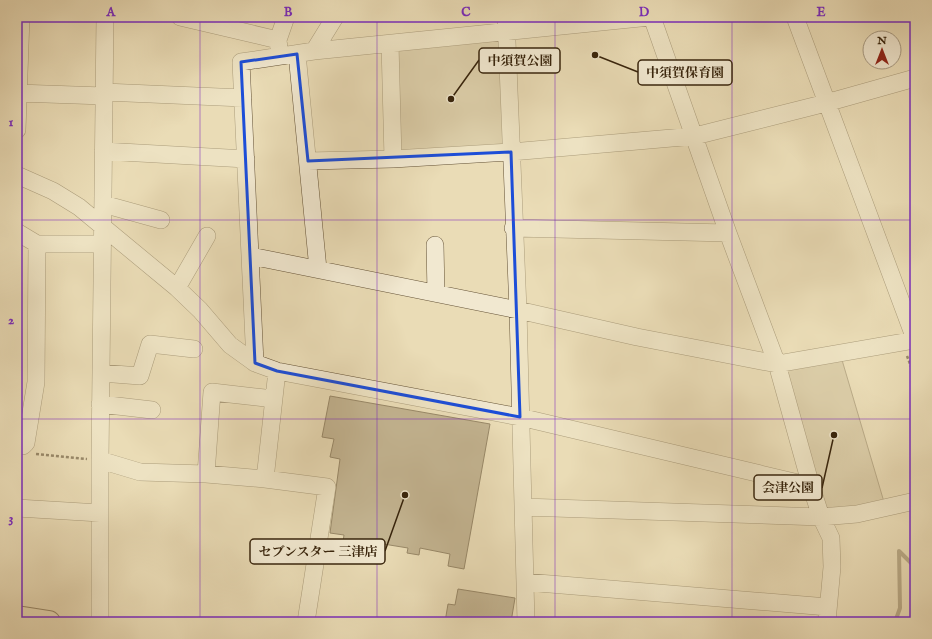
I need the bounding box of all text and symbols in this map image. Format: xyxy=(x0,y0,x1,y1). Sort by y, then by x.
text: A xyxy=(106,4,117,21)
text: B xyxy=(284,4,293,21)
text: C xyxy=(461,4,471,21)
text: D xyxy=(639,4,650,21)
text: E xyxy=(816,4,826,21)
north arrow xyxy=(862,30,902,70)
text: N xyxy=(876,34,887,48)
callout: 中須賀公園 xyxy=(479,48,560,73)
text: 中須賀公園 xyxy=(487,53,553,70)
callout: 中須賀保育園 xyxy=(638,60,732,85)
text: 中須賀保育園 xyxy=(646,65,724,82)
text: 1 xyxy=(9,114,14,131)
text: 2 xyxy=(8,312,14,329)
callout: 会津公園 xyxy=(754,475,822,500)
text: 会津公園 xyxy=(762,480,814,497)
text: 3 xyxy=(9,510,14,527)
callout: セブンスター 三津店 xyxy=(250,539,385,564)
text: セブンスター 三津店 xyxy=(259,544,377,561)

